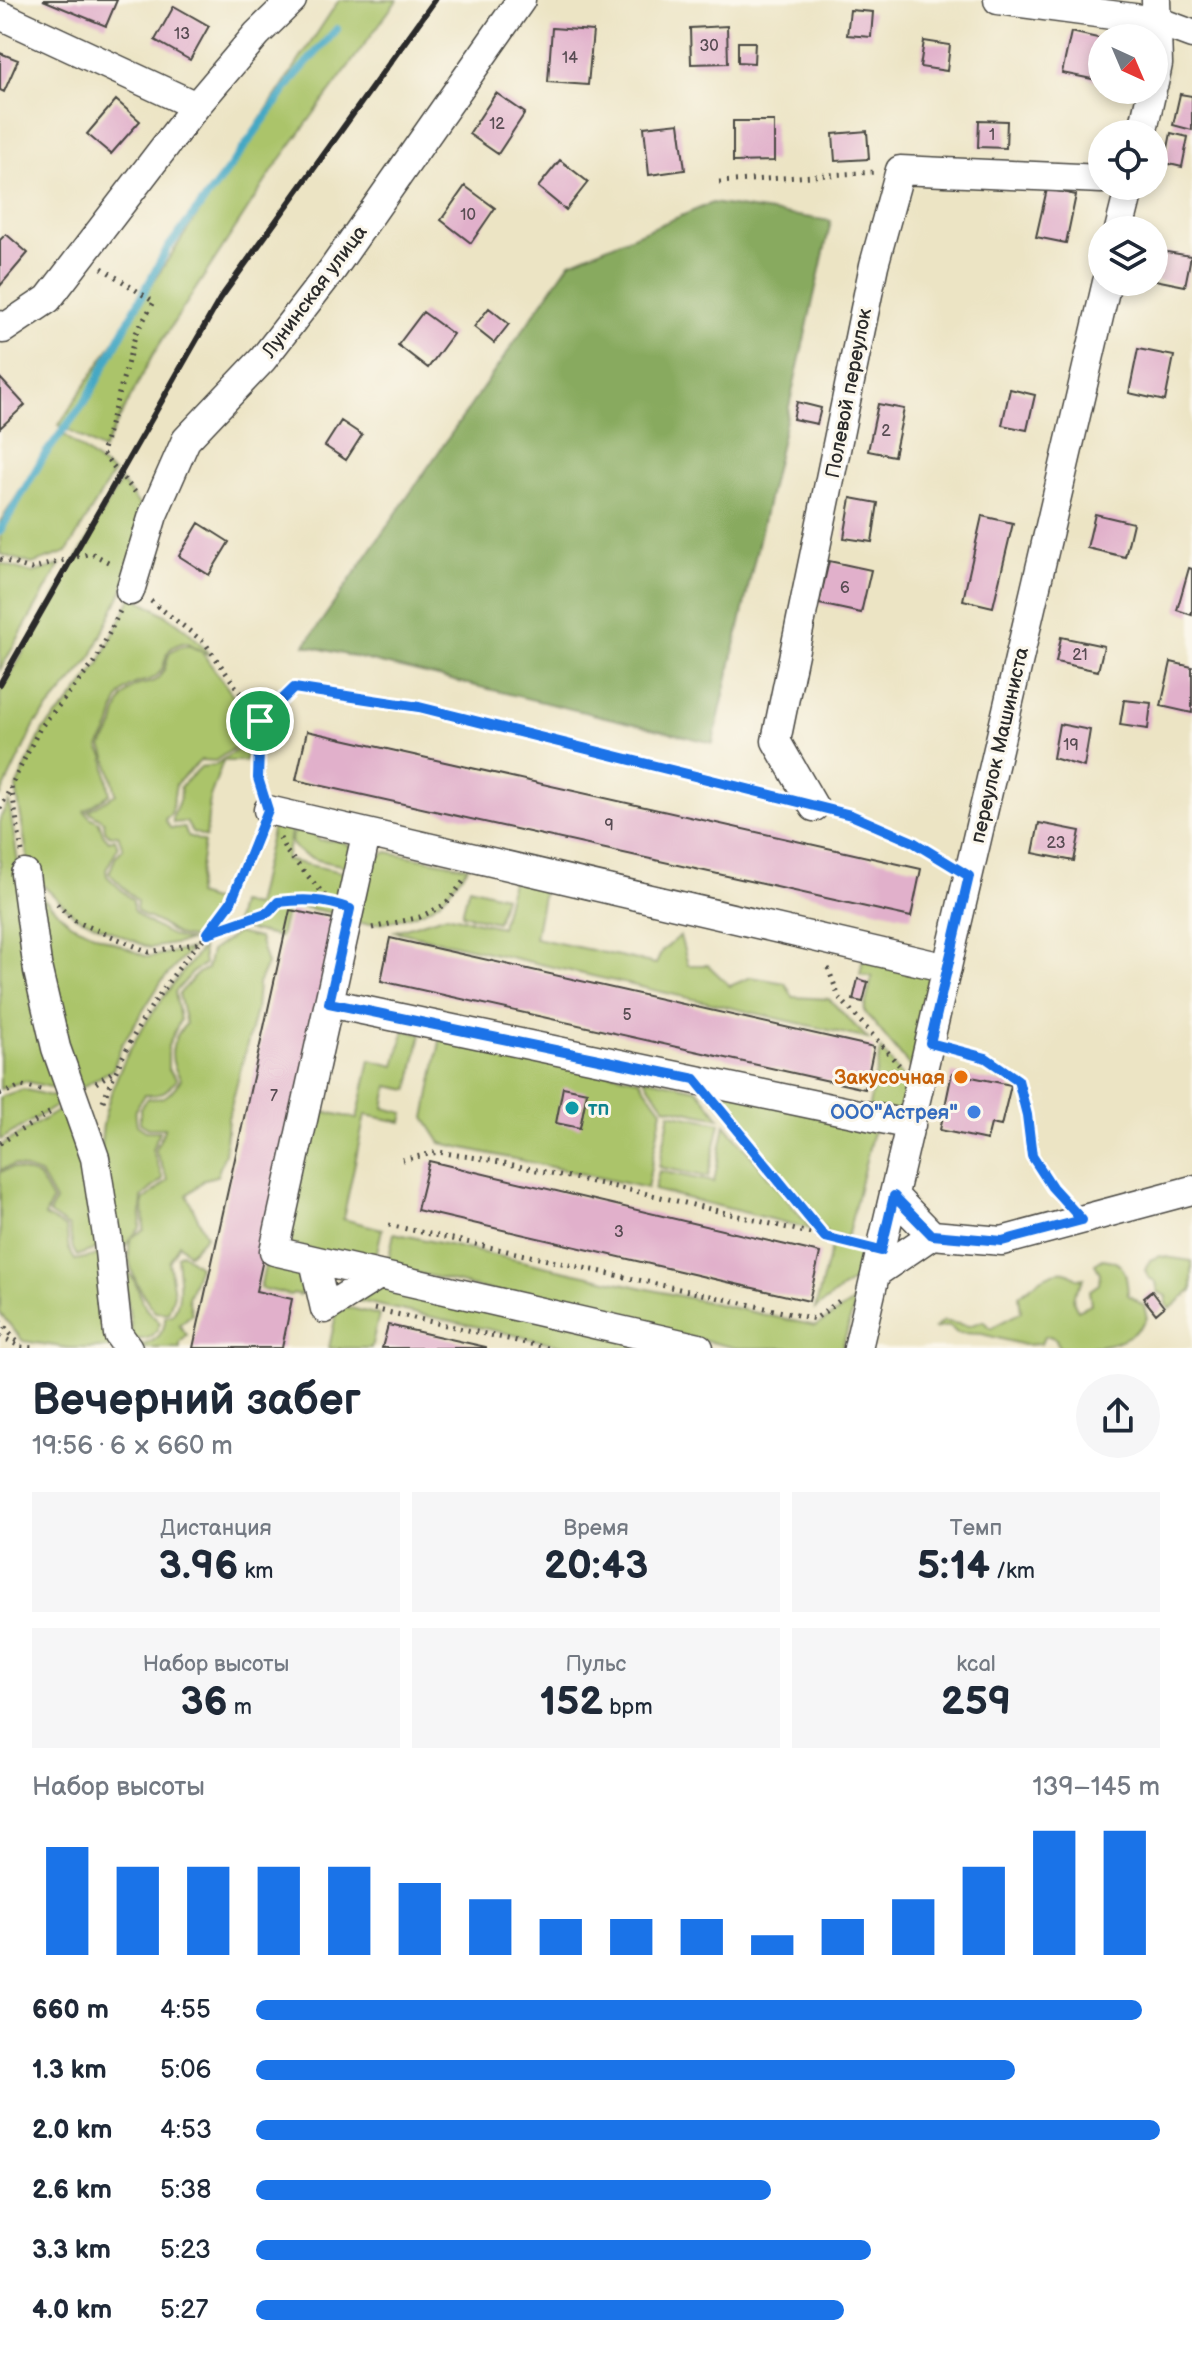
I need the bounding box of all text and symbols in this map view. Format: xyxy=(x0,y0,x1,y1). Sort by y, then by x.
north arrow xyxy=(1088,24,1168,104)
map controls xyxy=(1088,24,1168,296)
house number: 13 xyxy=(174,25,190,44)
house number: 30 xyxy=(699,37,719,56)
house number: 14 xyxy=(562,49,578,68)
house number: 12 xyxy=(489,115,505,134)
button: locate xyxy=(1088,120,1168,200)
house number: 1 xyxy=(989,126,995,145)
house number: 10 xyxy=(460,206,476,225)
button: layers xyxy=(1088,216,1168,296)
street label: Лунинская улица xyxy=(257,221,372,363)
street label: Полевой переулок xyxy=(821,306,877,480)
house number: 2 xyxy=(881,422,891,441)
house number: 6 xyxy=(840,579,850,598)
street label: переулок Машиниста xyxy=(966,645,1034,846)
house number: 21 xyxy=(1072,646,1088,665)
pin xyxy=(226,687,294,755)
icon: arrive xyxy=(238,699,282,743)
house number: 19 xyxy=(1063,736,1079,755)
house number: 9 xyxy=(604,816,614,835)
house number: 23 xyxy=(1047,834,1066,853)
house number: 5 xyxy=(622,1006,632,1025)
place label: Закусочная xyxy=(834,1066,945,1090)
marker: Закусочная xyxy=(952,1068,970,1086)
house number: 7 xyxy=(270,1087,278,1106)
place label: тп xyxy=(588,1097,609,1121)
marker: тп xyxy=(563,1099,581,1117)
place label: ООО"Астрея" xyxy=(830,1101,958,1125)
marker: ООО"Астрея" xyxy=(965,1103,983,1121)
house number: 3 xyxy=(614,1223,624,1242)
text: Вечерний забег xyxy=(32,1374,361,1427)
button: share xyxy=(1076,1374,1160,1458)
text: 19:56 · 6 × 660 m xyxy=(32,1431,233,1462)
text: Дистанция xyxy=(160,1515,272,1542)
text: Время xyxy=(563,1515,629,1542)
text: Темп xyxy=(950,1515,1002,1542)
text: 3.96 xyxy=(159,1542,238,1590)
text: 20:43 xyxy=(544,1542,648,1590)
text: 5:14 xyxy=(917,1542,990,1590)
text: km xyxy=(238,1558,273,1585)
text: /km xyxy=(990,1558,1035,1585)
text: Набор высоты xyxy=(143,1651,289,1678)
text: Пульс xyxy=(566,1651,626,1678)
text: kcal xyxy=(956,1651,996,1678)
text: 36 xyxy=(180,1678,228,1726)
text: 152 xyxy=(539,1678,603,1726)
text: 259 xyxy=(941,1678,1011,1726)
text: m xyxy=(228,1694,252,1721)
text: bpm xyxy=(603,1694,653,1721)
text: Набор высоты xyxy=(32,1772,205,1803)
text: 139–145 m xyxy=(1032,1772,1160,1803)
text: 660 m xyxy=(32,1995,109,2026)
text: 4:55 xyxy=(160,1995,211,2026)
text: 1.3 km xyxy=(32,2055,107,2086)
text: 5:06 xyxy=(160,2055,211,2086)
text: 2.0 km xyxy=(32,2115,112,2146)
text: 4:53 xyxy=(160,2115,212,2146)
text: 2.6 km xyxy=(32,2175,112,2206)
text: 5:38 xyxy=(160,2175,211,2206)
text: 3.3 km xyxy=(32,2235,111,2266)
text: 5:23 xyxy=(160,2235,211,2266)
text: 4.0 km xyxy=(32,2295,112,2326)
text: 5:27 xyxy=(160,2295,208,2326)

